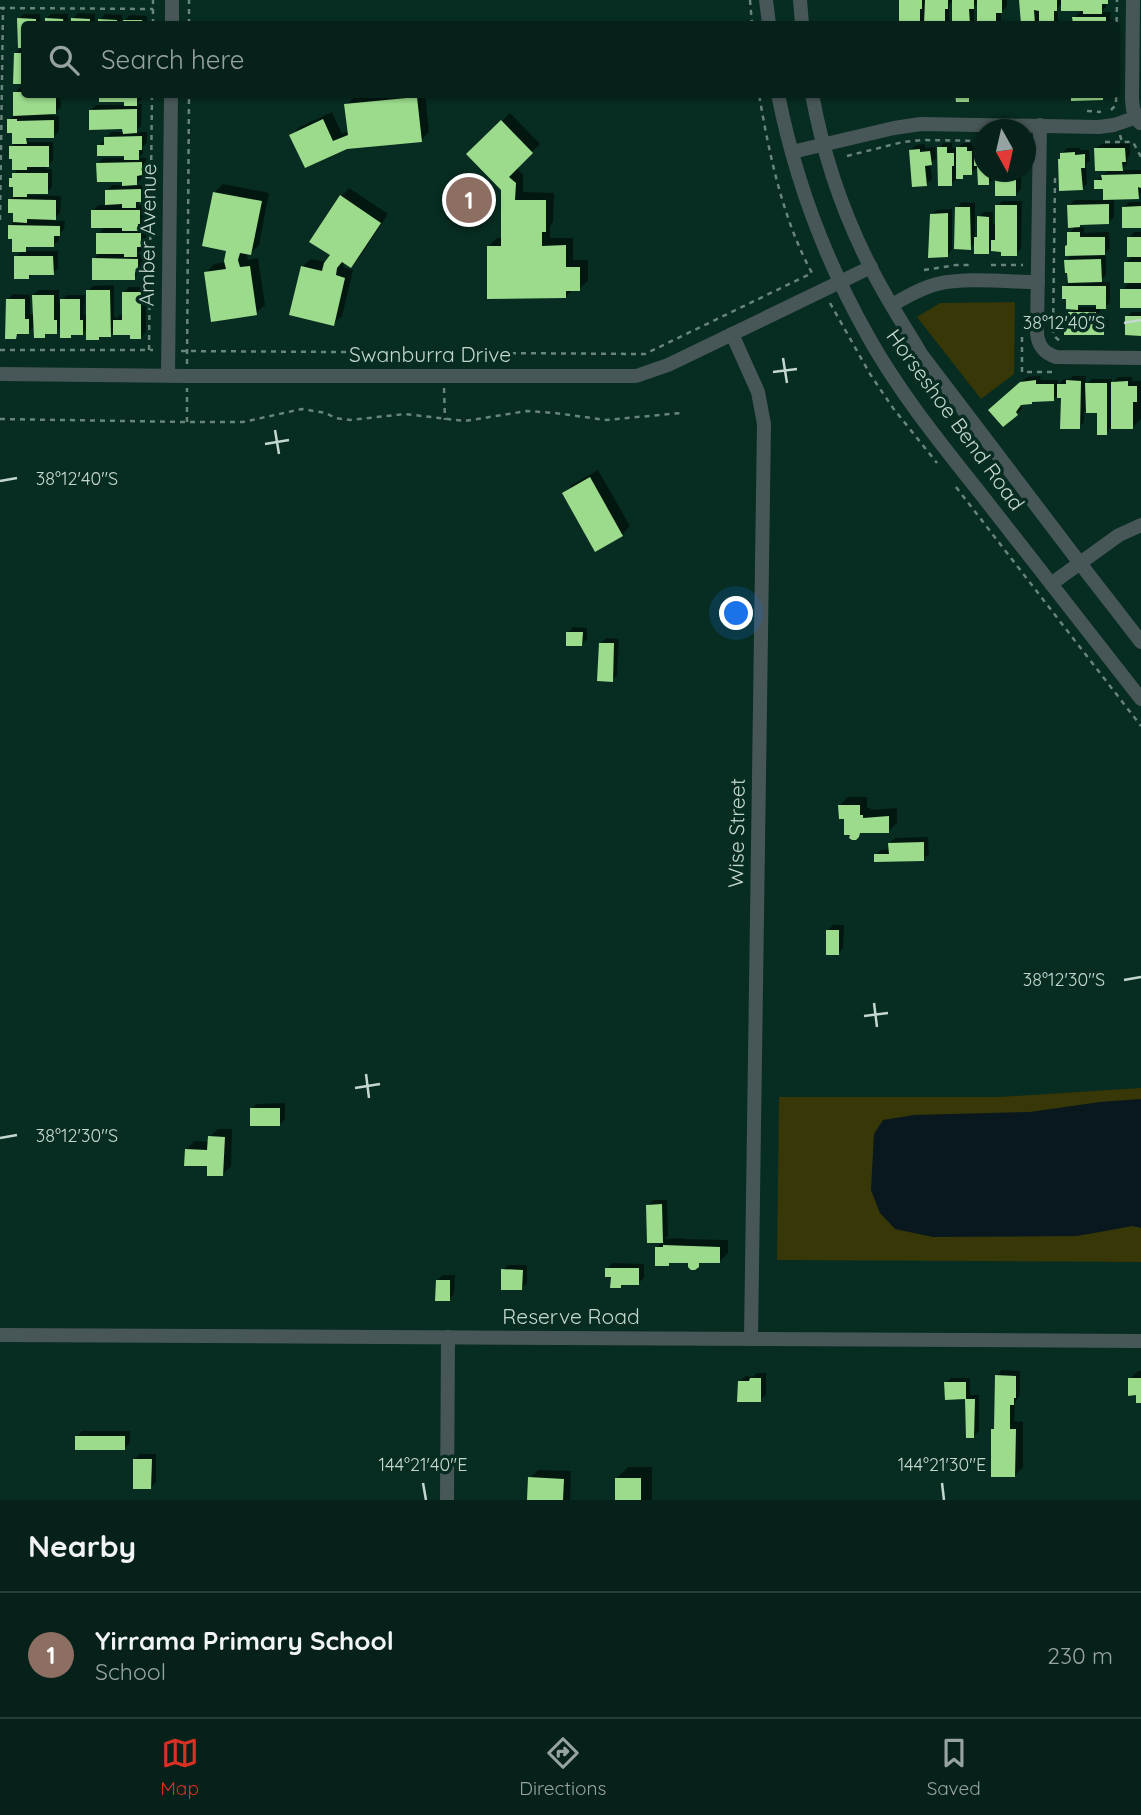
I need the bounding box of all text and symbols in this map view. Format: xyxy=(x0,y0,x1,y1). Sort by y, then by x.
search box xyxy=(21,21,1120,98)
icon: search xyxy=(45,41,83,79)
text: Search here xyxy=(101,43,245,76)
north arrow xyxy=(973,119,1036,182)
street label: Amber Avenue xyxy=(133,163,161,307)
pin: 1 xyxy=(446,174,492,226)
text: 38°12'40"S xyxy=(1023,311,1105,334)
street label: Horseshoe Bend Road xyxy=(881,324,1030,515)
street label: Swanburra Drive xyxy=(349,341,511,367)
text: 38°12'40"S xyxy=(36,467,118,490)
your location xyxy=(719,596,753,630)
street label: Wise Street xyxy=(722,778,750,888)
text: 38°12'30"S xyxy=(1023,968,1105,991)
text: 38°12'30"S xyxy=(36,1124,118,1147)
street label: Reserve Road xyxy=(502,1303,640,1329)
text: 144°21'40"E xyxy=(379,1453,467,1476)
text: 144°21'30"E xyxy=(898,1453,986,1476)
text: Nearby xyxy=(28,1527,136,1565)
text: Yirrama Primary School xyxy=(95,1624,394,1657)
text: 1 xyxy=(47,1641,55,1670)
text: 230 m xyxy=(1047,1641,1113,1670)
text: School xyxy=(95,1657,166,1686)
tab: Map xyxy=(160,1734,199,1800)
tab: Directions xyxy=(519,1734,606,1800)
tab: Saved xyxy=(927,1734,981,1800)

